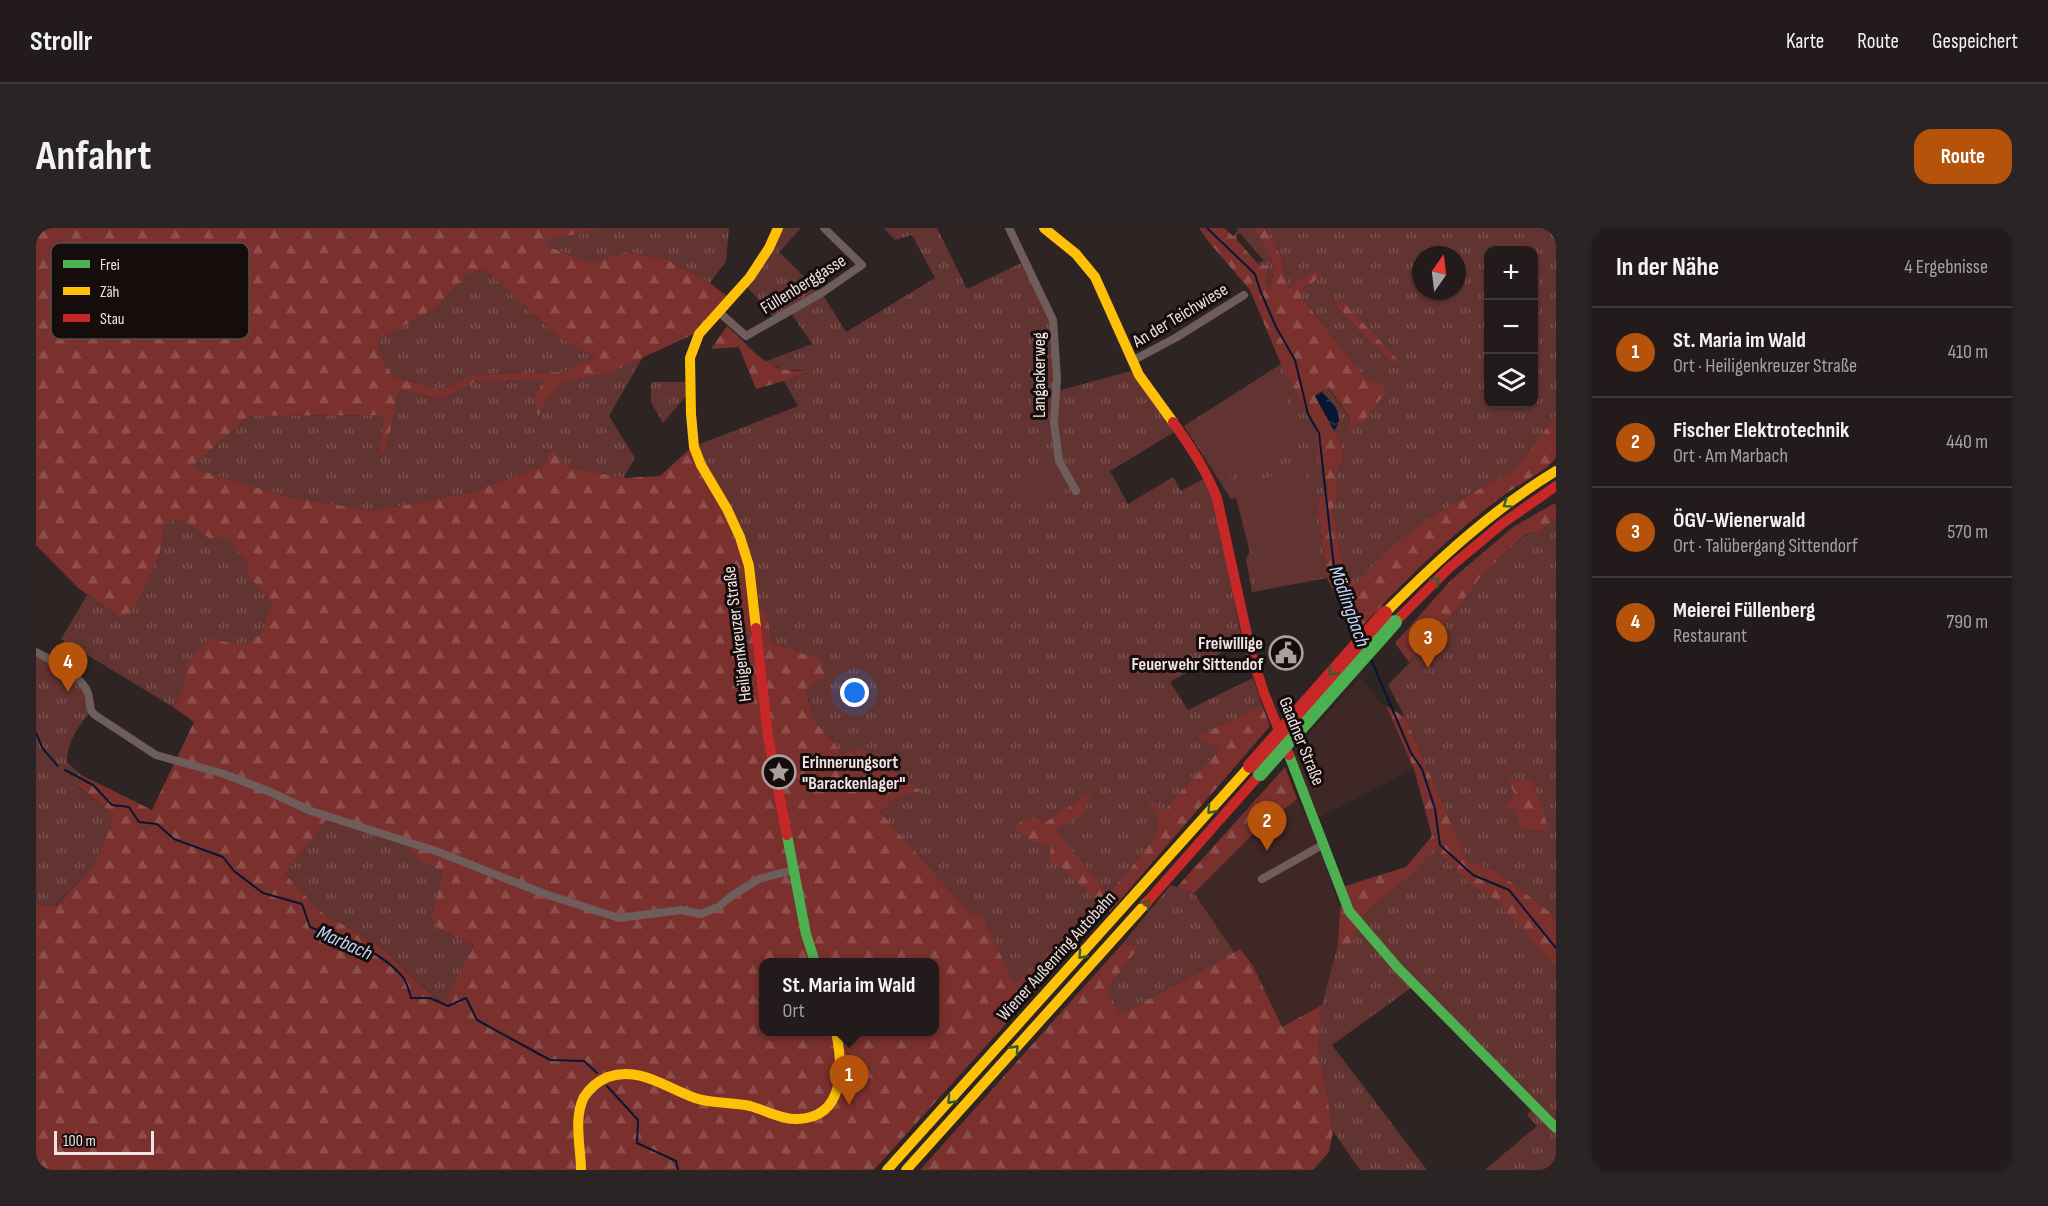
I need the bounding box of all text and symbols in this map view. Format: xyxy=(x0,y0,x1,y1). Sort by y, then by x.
text: Strollr xyxy=(30,25,92,58)
text: Karte xyxy=(1786,29,1824,54)
text: Route xyxy=(1857,29,1899,54)
text: Gespeichert xyxy=(1932,29,2018,54)
button: Route xyxy=(1914,129,2012,184)
text: Anfahrt xyxy=(36,131,151,182)
legend xyxy=(51,243,249,339)
north arrow xyxy=(1412,246,1466,300)
map controls xyxy=(1484,246,1538,408)
button: + xyxy=(1484,246,1538,300)
street label: Füllenberggasse xyxy=(757,250,850,319)
text: In der Nähe xyxy=(1616,252,1719,283)
text: 4 Ergebnisse xyxy=(1904,255,1988,279)
text: Frei xyxy=(100,256,120,275)
street label: An der Teichwiese xyxy=(1128,279,1232,353)
text: Zäh xyxy=(100,283,119,302)
button: − xyxy=(1484,300,1538,354)
text: Stau xyxy=(100,310,125,329)
text: St. Maria im Wald xyxy=(1673,327,1806,354)
street label: Langackerweg xyxy=(1029,332,1050,418)
text: 1 xyxy=(1632,340,1639,364)
text: 410 m xyxy=(1948,340,1988,364)
button: layers xyxy=(1484,354,1538,408)
text: Ort · Heiligenkreuzer Straße xyxy=(1673,354,1857,378)
text: Fischer Elektrotechnik xyxy=(1673,417,1849,444)
text: 2 xyxy=(1631,430,1640,454)
text: 440 m xyxy=(1946,430,1988,454)
text: Ort · Am Marbach xyxy=(1673,444,1788,468)
one-way arrow xyxy=(1503,496,1514,507)
text: ÖGV-Wienerwald xyxy=(1673,507,1805,534)
text: 3 xyxy=(1631,520,1640,544)
text: 570 m xyxy=(1947,520,1988,544)
text: Ort · Talübergang Sittendorf xyxy=(1673,534,1858,558)
water label: Mödlingbach xyxy=(1323,563,1375,650)
street label: Heiligenkreuzer Straße xyxy=(719,565,756,703)
one-way arrow xyxy=(1429,577,1440,588)
text: Meierei Füllenberg xyxy=(1673,597,1815,624)
text: 4 xyxy=(1631,610,1640,634)
text: 790 m xyxy=(1946,610,1988,634)
pin: 3 xyxy=(1408,618,1448,668)
text: Restaurant xyxy=(1673,624,1747,648)
place label: Freiwillige Feuerwehr Sittendof xyxy=(1131,633,1263,675)
public building icon: Freiwillige Feuerwehr Sittendof xyxy=(1268,635,1304,671)
pin: 4 xyxy=(48,642,87,692)
one-way arrow xyxy=(1328,665,1339,676)
your location xyxy=(840,678,869,707)
street label: Gaadner Straße xyxy=(1274,694,1329,788)
place label: Erinnerungsort "Barackenlager" xyxy=(802,752,906,794)
place icon: Erinnerungsort "Barackenlager" xyxy=(761,754,797,790)
pin: 2 xyxy=(1248,802,1286,851)
one-way arrow xyxy=(1207,803,1218,813)
street label: Wiener Außenring Autobahn xyxy=(993,887,1120,1025)
one-way arrow xyxy=(1139,900,1150,911)
water label: Marbach xyxy=(313,920,376,966)
one-way arrow xyxy=(1078,948,1089,959)
popup xyxy=(759,958,939,1036)
text: St. Maria im Wald xyxy=(783,972,915,999)
text: Ort xyxy=(783,999,805,1023)
one-way arrow xyxy=(1008,1045,1019,1056)
pin: 1 xyxy=(830,1056,868,1105)
one-way arrow xyxy=(947,1093,958,1104)
scale bar xyxy=(54,1128,154,1156)
text: 100 m xyxy=(63,1132,96,1151)

